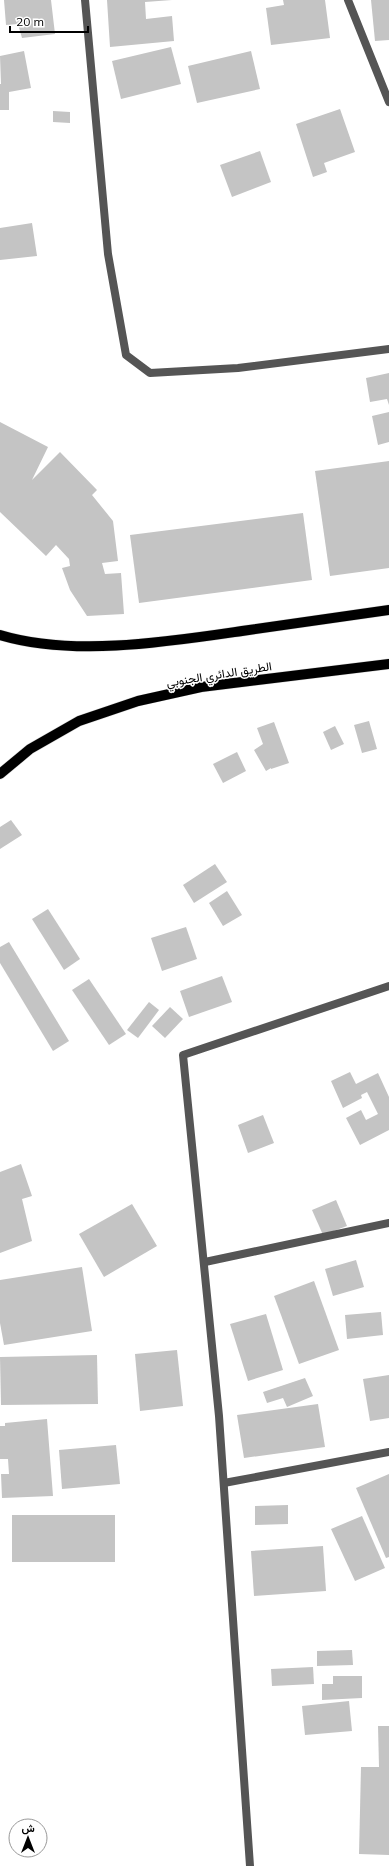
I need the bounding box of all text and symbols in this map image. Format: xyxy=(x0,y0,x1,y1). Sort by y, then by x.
scale bar xyxy=(10,8,88,34)
text: 20 m xyxy=(16,14,44,29)
street label: الطريق الدائري الجنوبي xyxy=(165,658,273,693)
north arrow xyxy=(8,1818,48,1858)
text: ش xyxy=(21,1821,35,1835)

